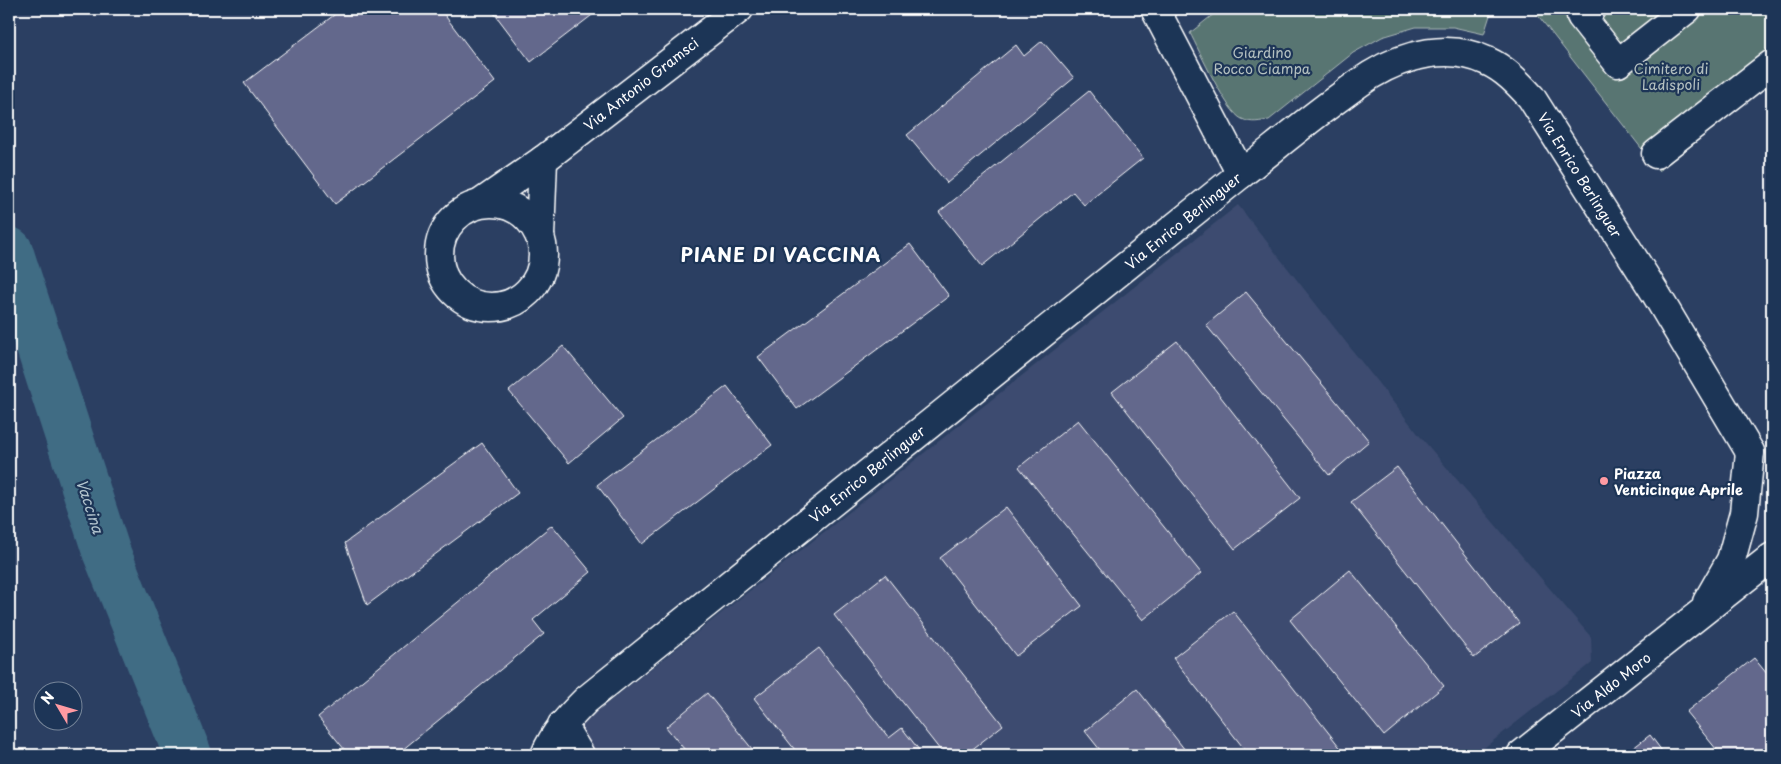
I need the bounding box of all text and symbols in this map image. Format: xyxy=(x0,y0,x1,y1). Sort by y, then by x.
street label: Via Antonio Gramsci xyxy=(579,32,703,136)
park label: Giardino Rocco Ciampa xyxy=(1214,42,1311,79)
park label: Cimitero di Ladispoli xyxy=(1633,58,1709,95)
street label: Via Enrico Berlinguer xyxy=(1533,108,1627,242)
street label: Via Enrico Berlinguer xyxy=(1120,167,1246,275)
district label: PIANE DI VACCINA xyxy=(680,240,882,268)
street label: Via Enrico Berlinguer xyxy=(804,420,930,528)
place label: Piazza Venticinque Aprile xyxy=(1614,463,1743,500)
marker: Piazza Venticinque Aprile xyxy=(1598,475,1610,487)
water label: Vaccina xyxy=(71,476,111,537)
street label: Via Aldo Moro xyxy=(1567,647,1655,723)
north arrow xyxy=(32,682,82,732)
text: N xyxy=(36,687,59,709)

